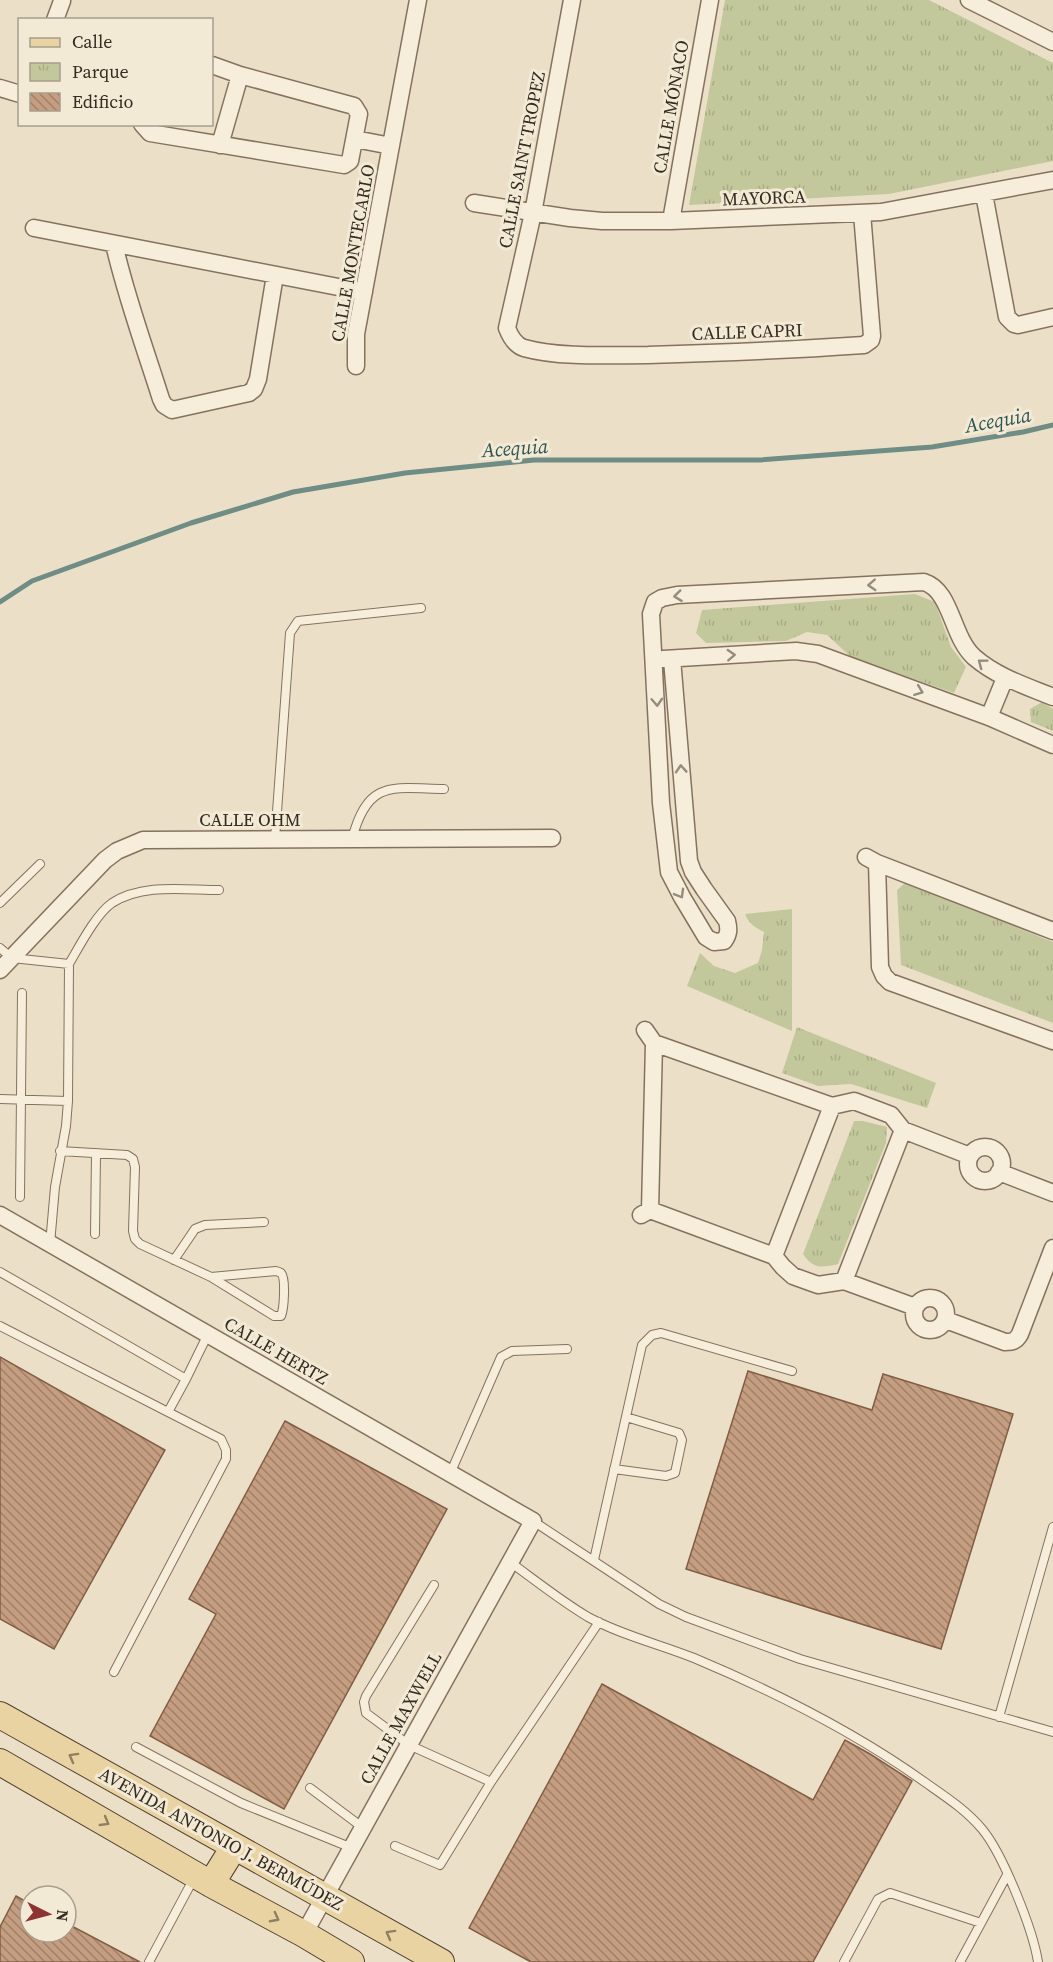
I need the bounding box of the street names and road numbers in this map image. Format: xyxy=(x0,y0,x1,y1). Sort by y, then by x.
street label: CALLE MÓNACO xyxy=(646,38,695,176)
street label: CALLE SAINT TROPEZ xyxy=(492,69,551,250)
street label: CALLE MONTECARLO xyxy=(325,162,380,344)
street label: MAYORCA xyxy=(722,184,806,211)
street label: CALLE CAPRI xyxy=(691,317,803,346)
street label: CALLE OHM xyxy=(199,807,301,832)
street label: CALLE HERTZ xyxy=(220,1311,333,1390)
street label: CALLE MAXWELL xyxy=(354,1647,447,1789)
street label: AVENIDA ANTONIO J. BERMÚDEZ xyxy=(95,1761,348,1916)

